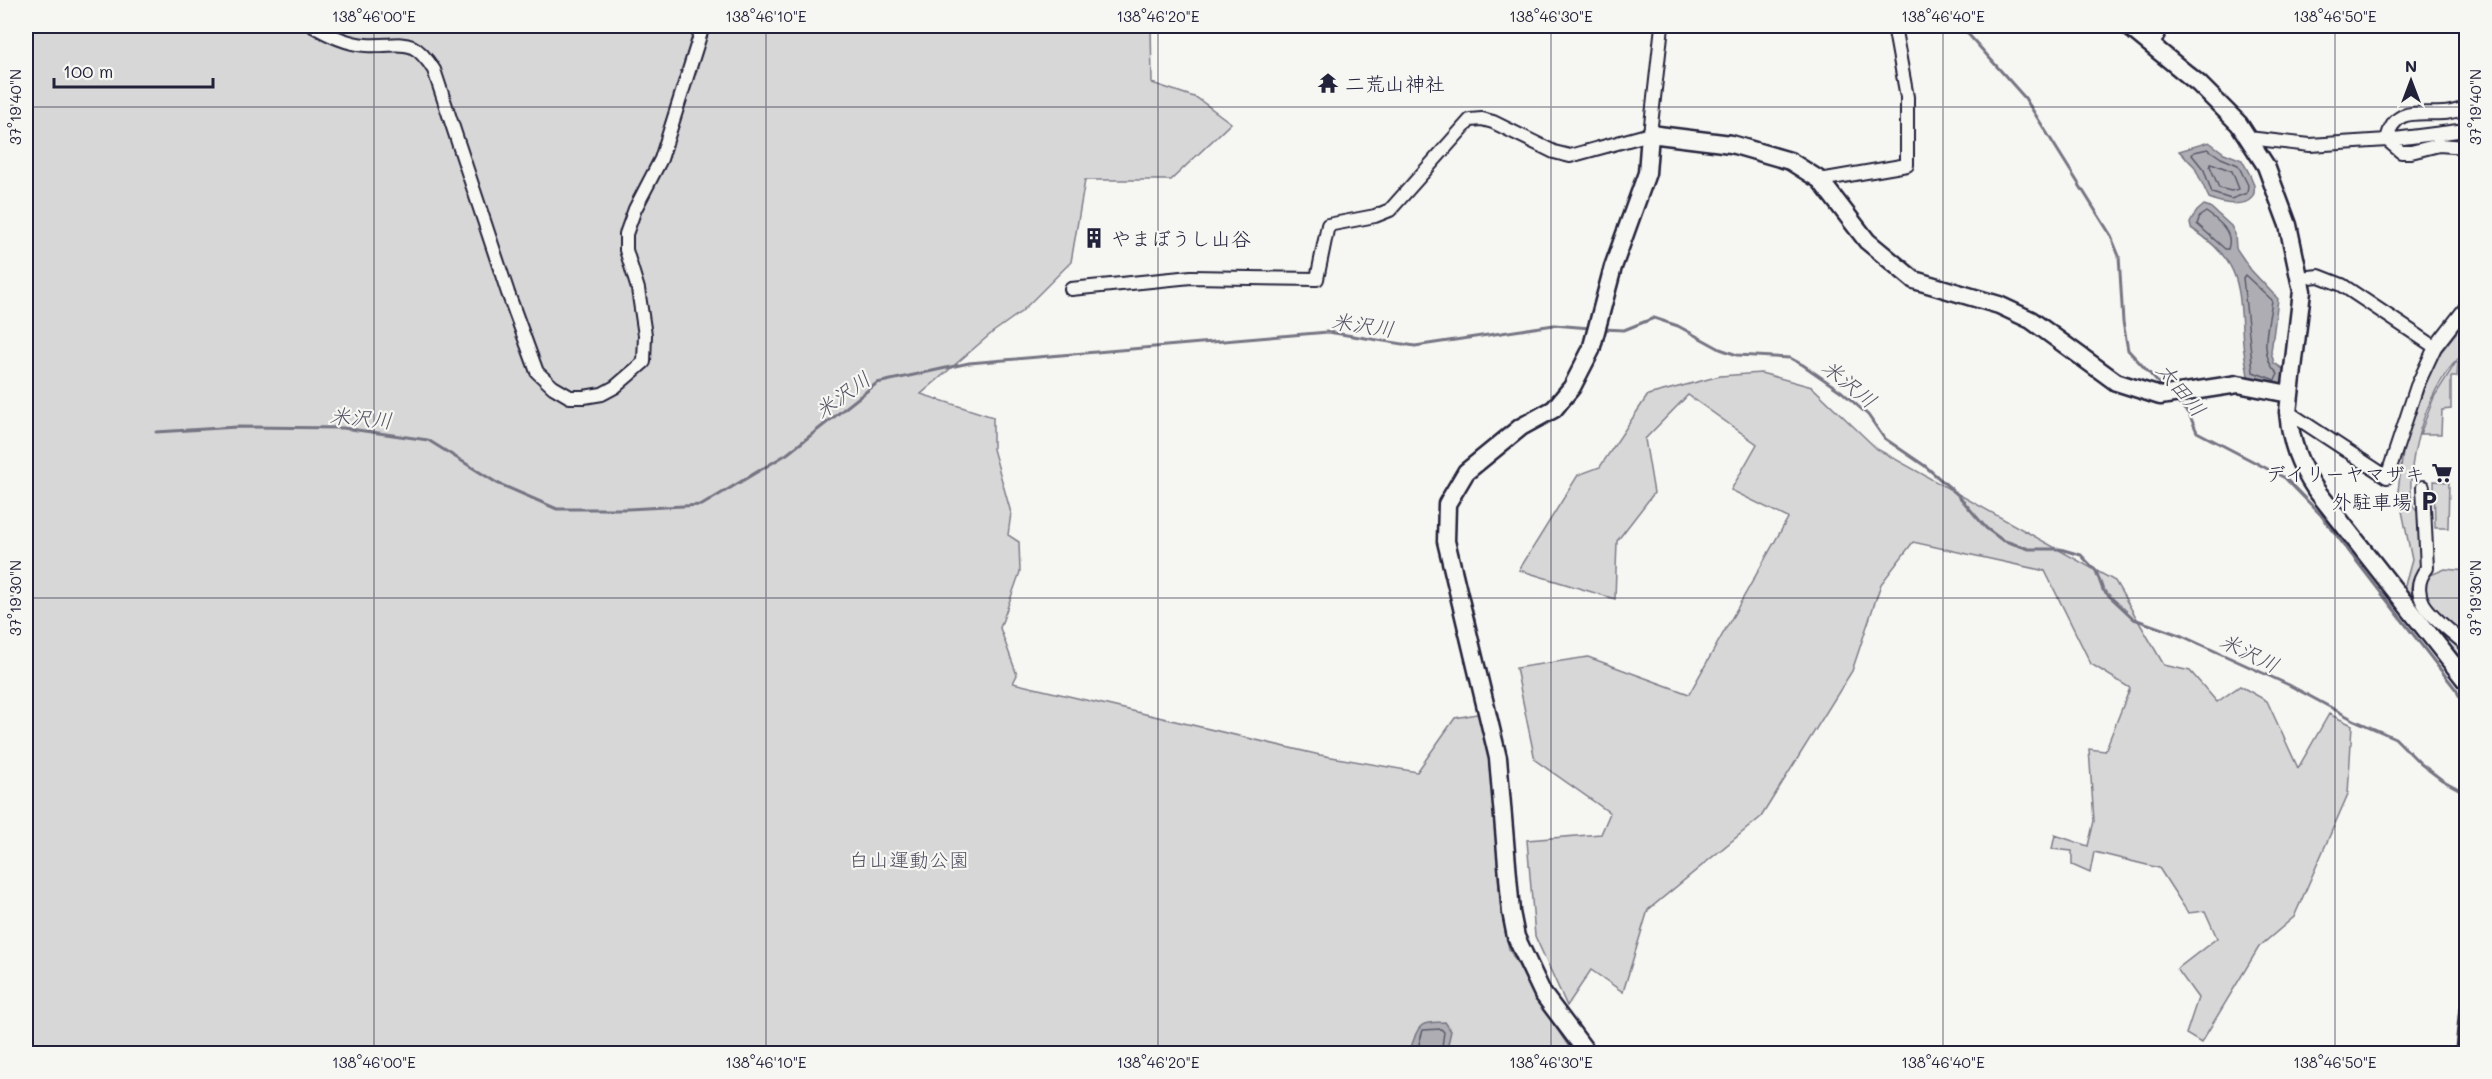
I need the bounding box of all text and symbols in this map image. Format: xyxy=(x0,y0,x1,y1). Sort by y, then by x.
text: 138°46'00"E xyxy=(332,6,416,26)
text: 138°46'10"E xyxy=(725,6,807,26)
text: 138°46'20"E xyxy=(1116,6,1200,26)
text: 138°46'30"E xyxy=(1509,6,1593,26)
text: 138°46'40"E xyxy=(1901,6,1985,26)
text: 138°46'50"E xyxy=(2293,6,2377,26)
scale bar xyxy=(54,51,213,89)
north arrow xyxy=(2381,51,2441,111)
text: N xyxy=(2405,55,2417,76)
text: 100 m xyxy=(63,59,113,83)
text: 37°19'40"N xyxy=(5,69,25,145)
text: 37°19'40"N xyxy=(2465,69,2485,145)
place label: 二荒山神社 xyxy=(1345,70,1445,96)
temple icon: 二荒山神社 xyxy=(1316,71,1340,95)
place label: やまぼうし山谷 xyxy=(1111,225,1251,251)
building icon: やまぼうし山谷 xyxy=(1082,226,1106,250)
water label: 米沢川 xyxy=(1330,306,1396,342)
water label: 米沢川 xyxy=(1817,353,1883,413)
water label: 太田川 xyxy=(2151,356,2213,422)
water label: 米沢川 xyxy=(809,365,875,423)
water label: 米沢川 xyxy=(328,401,394,433)
place label: デイリーヤマザキ xyxy=(2266,460,2425,486)
supermarket icon: デイリーヤマザキ xyxy=(2430,461,2454,485)
place label: 外駐車場 xyxy=(2332,488,2412,514)
parking icon: 外駐車場 xyxy=(2417,489,2441,513)
text: 37°19'30"N xyxy=(5,560,25,636)
text: 37°19'30"N xyxy=(2465,560,2485,636)
water label: 米沢川 xyxy=(2216,626,2284,678)
park label: 白山運動公園 xyxy=(849,846,969,872)
text: 138°46'00"E xyxy=(332,1052,416,1072)
text: 138°46'10"E xyxy=(725,1052,807,1072)
text: 138°46'20"E xyxy=(1116,1052,1200,1072)
text: 138°46'30"E xyxy=(1509,1052,1593,1072)
text: 138°46'40"E xyxy=(1901,1052,1985,1072)
text: 138°46'50"E xyxy=(2293,1052,2377,1072)

